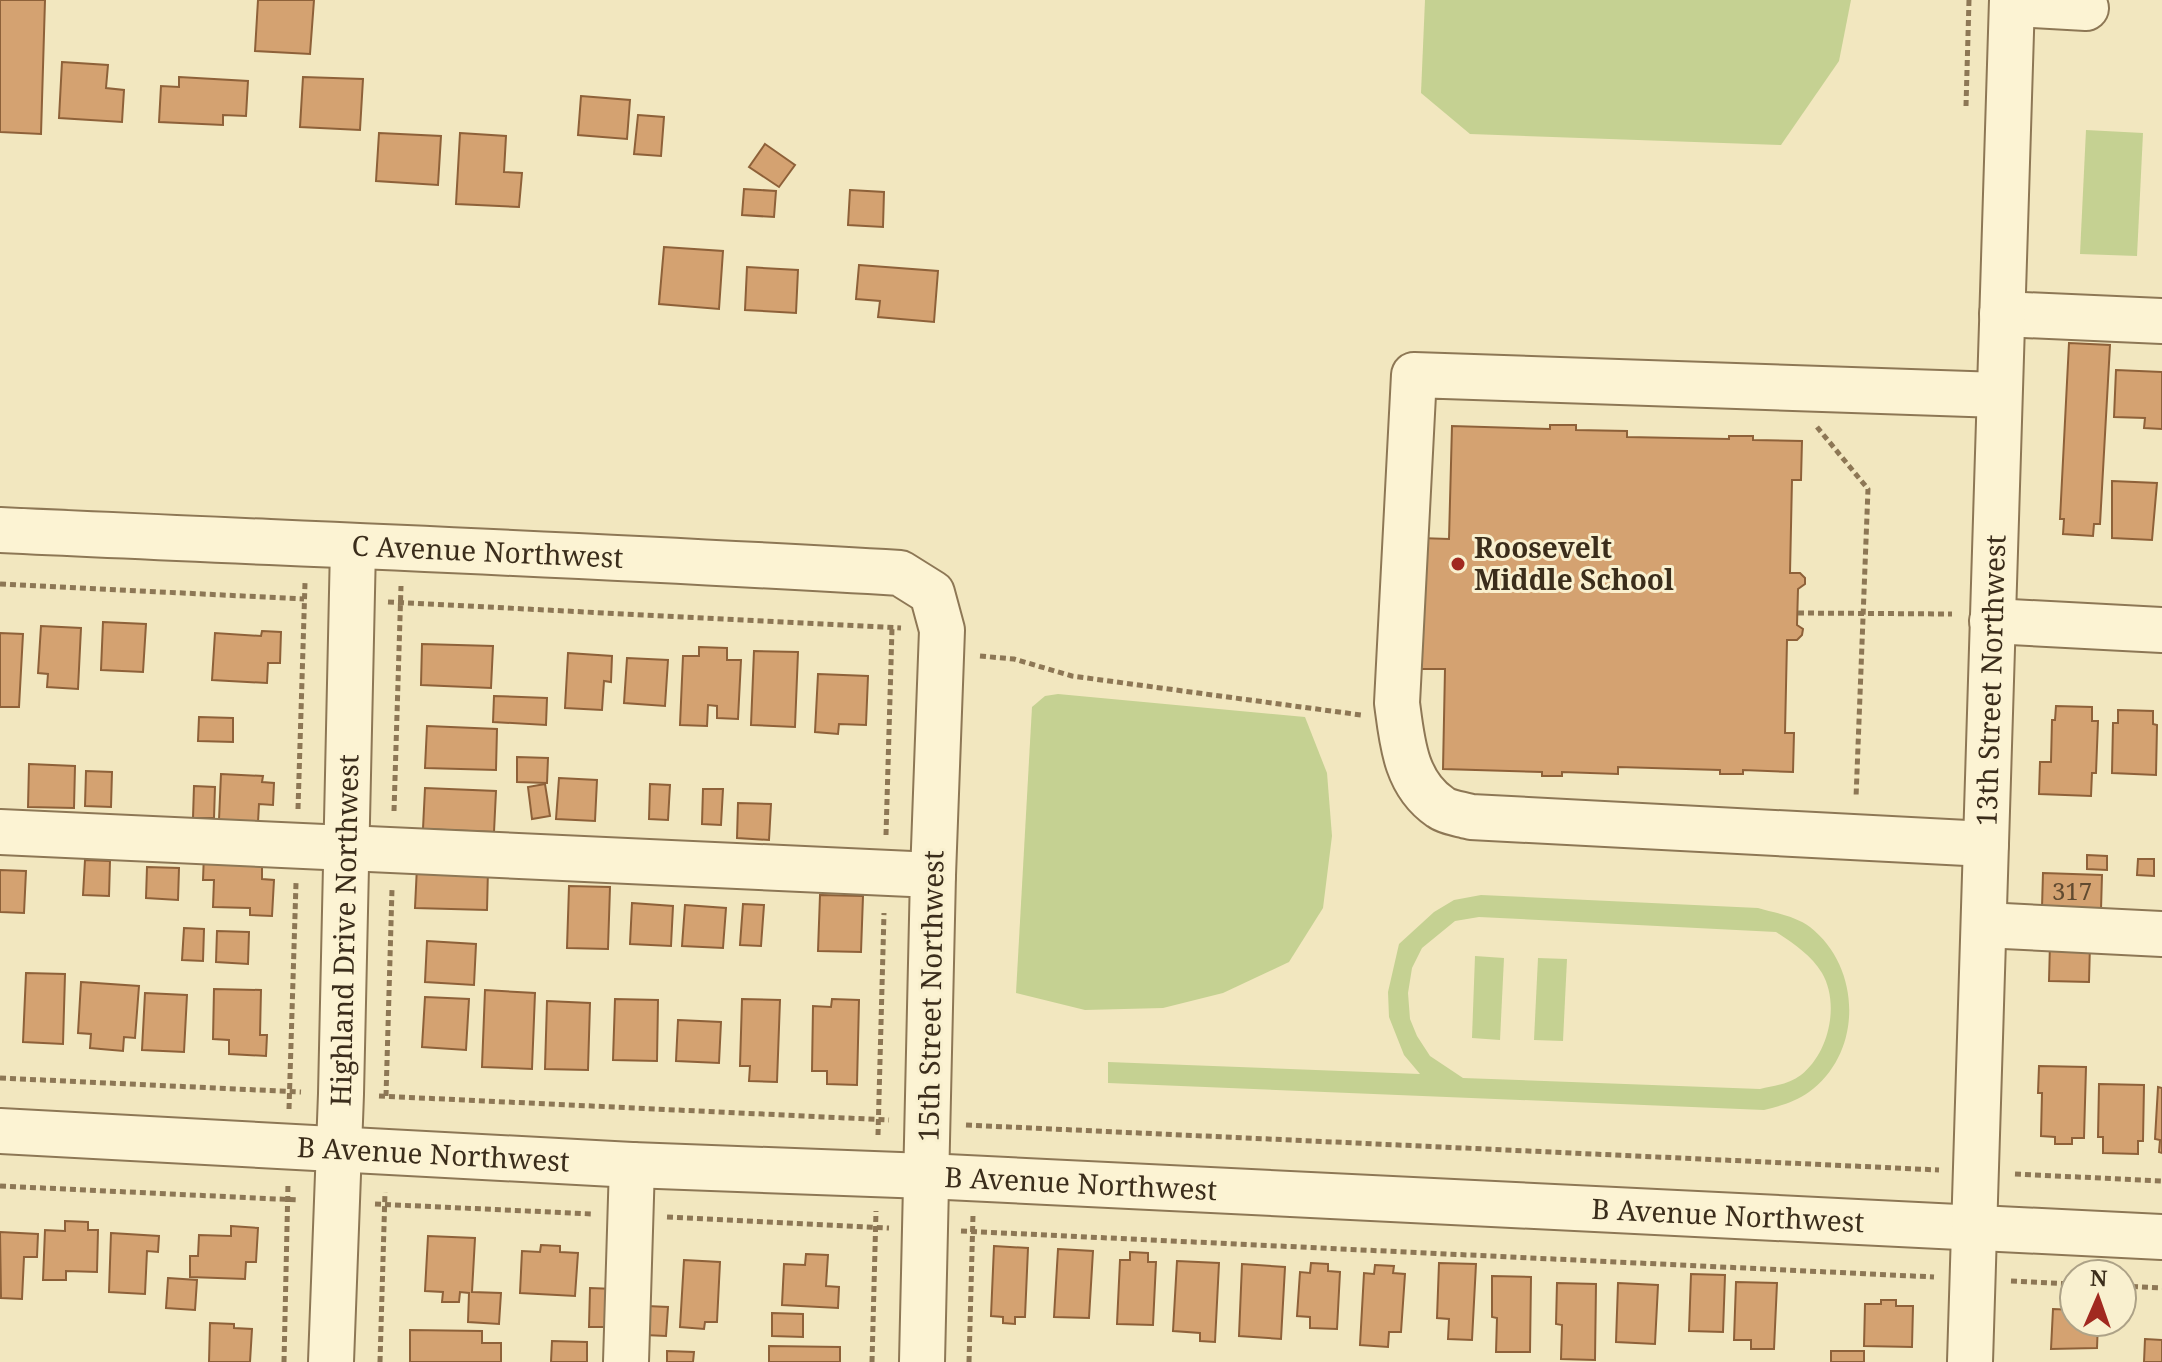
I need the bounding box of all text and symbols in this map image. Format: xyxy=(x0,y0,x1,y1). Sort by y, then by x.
street label: C Avenue Northwest xyxy=(351,526,624,576)
place label: Roosevelt Middle School xyxy=(1474,528,1674,598)
street label: 13th Street Northwest xyxy=(1967,534,2014,827)
marker: Roosevelt Middle School xyxy=(1449,555,1467,573)
street label: Highland Drive Northwest xyxy=(321,754,366,1107)
street label: 15th Street Northwest xyxy=(908,850,952,1142)
house number: 317 xyxy=(2052,874,2092,907)
street label: B Avenue Northwest xyxy=(296,1127,571,1180)
street label: B Avenue Northwest xyxy=(943,1157,1218,1208)
street label: B Avenue Northwest xyxy=(1591,1189,1865,1240)
north arrow xyxy=(2058,1258,2138,1338)
text: N xyxy=(2090,1262,2108,1292)

